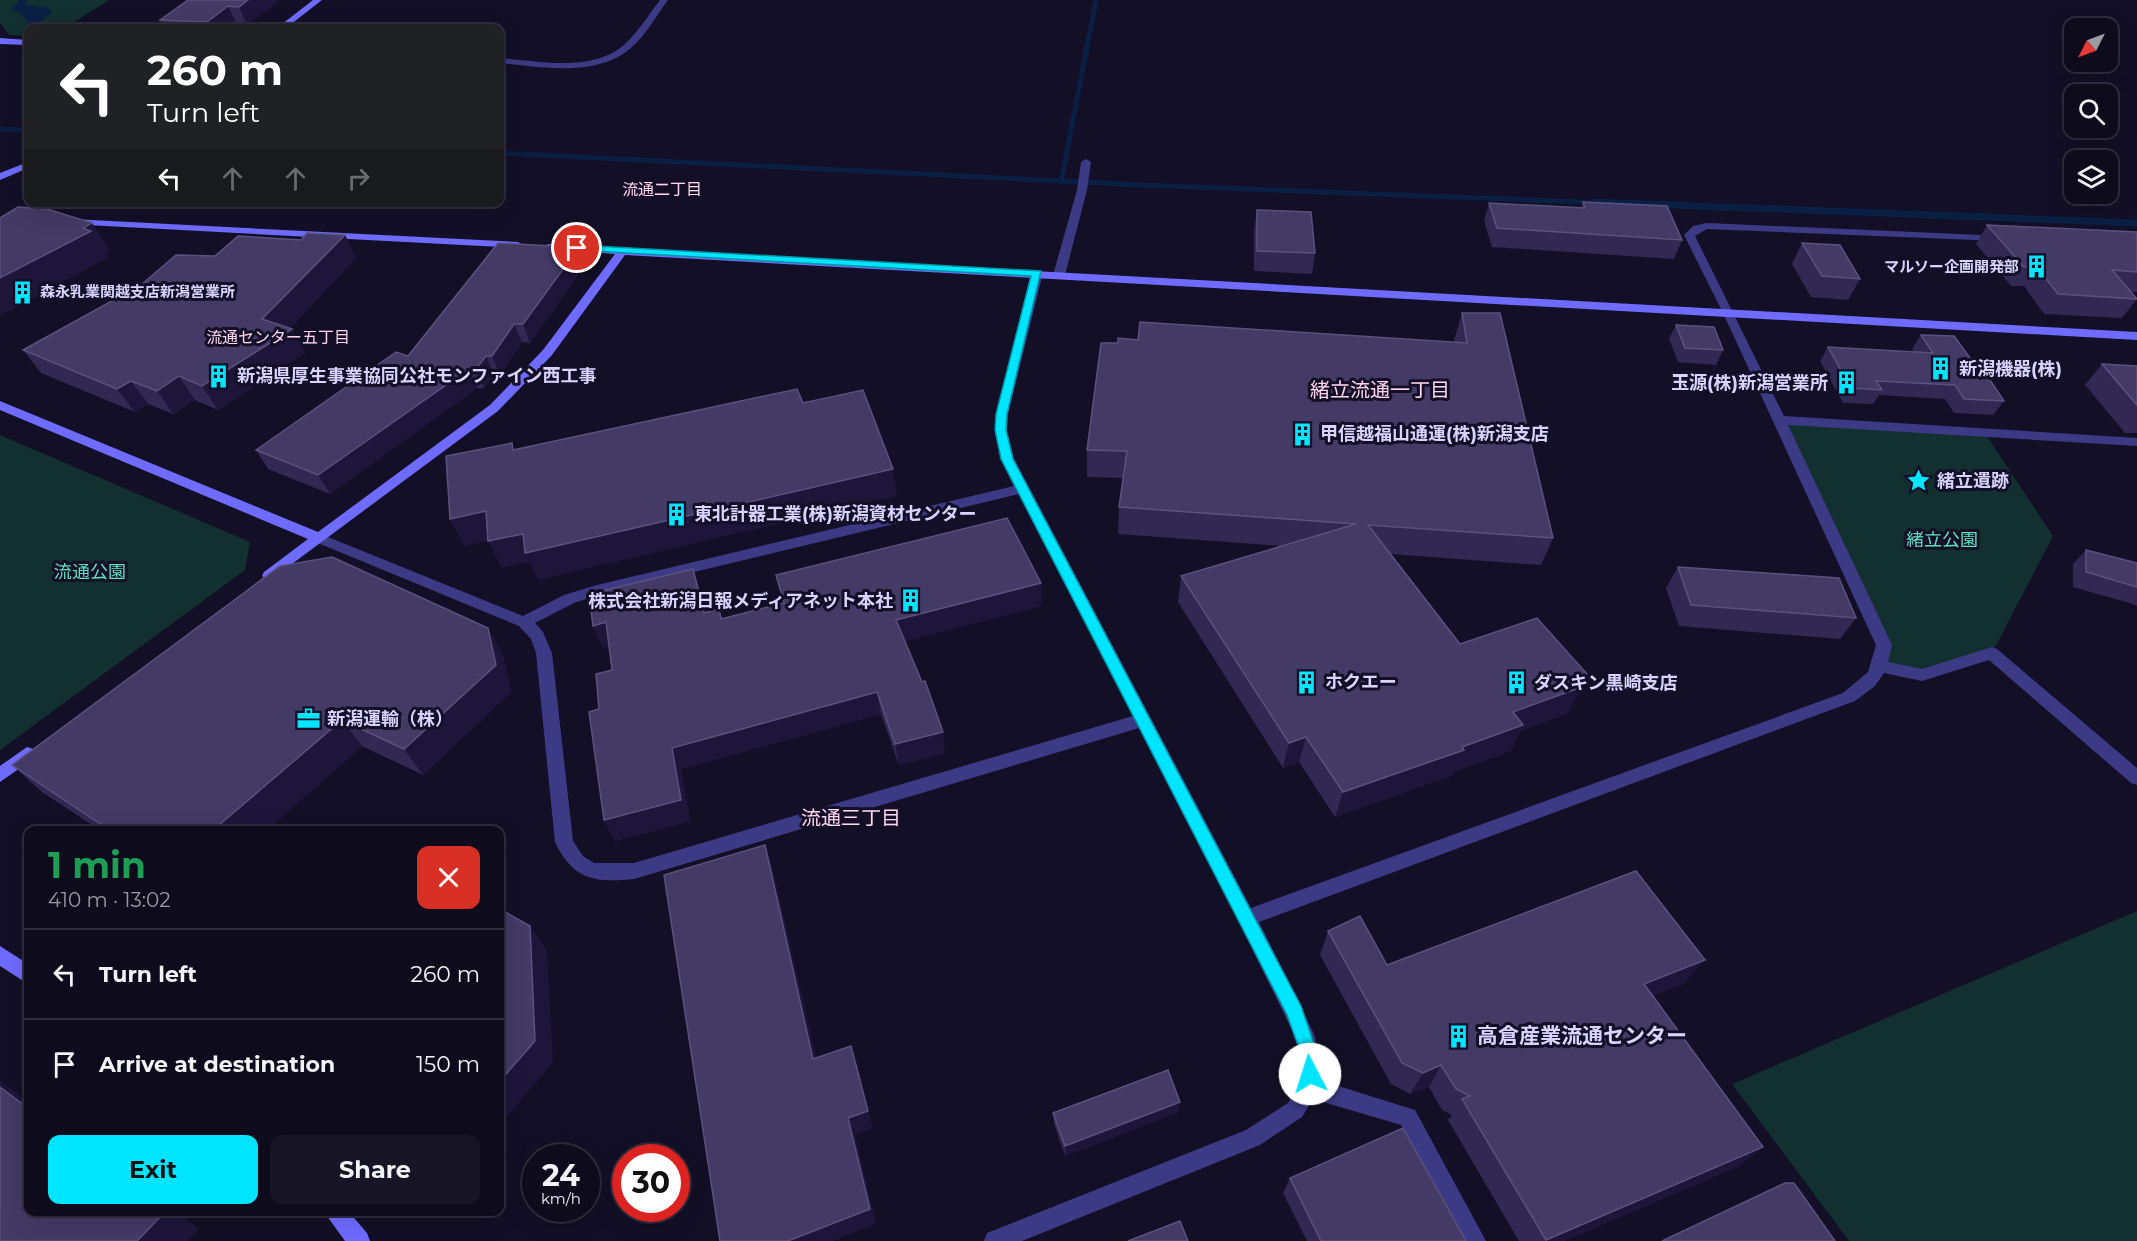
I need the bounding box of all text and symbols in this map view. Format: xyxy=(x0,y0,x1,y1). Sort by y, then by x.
north arrow xyxy=(2064,18,2118,72)
map controls xyxy=(2064,18,2118,204)
text: 260 m xyxy=(147,44,283,96)
icon: left xyxy=(48,48,126,126)
button: search xyxy=(2064,84,2118,138)
text: Turn left xyxy=(147,96,260,129)
button: layers xyxy=(2064,150,2118,204)
icon: left xyxy=(153,162,186,195)
icon: ahead xyxy=(216,162,249,195)
icon: ahead xyxy=(279,162,312,195)
icon: right xyxy=(342,162,375,195)
district label: 流通二丁目 xyxy=(622,180,702,199)
pin xyxy=(551,222,602,273)
icon: arrive xyxy=(560,231,593,264)
building icon: マルソー企画開発部 xyxy=(2024,254,2050,280)
place label: マルソー企画開発部 xyxy=(1884,257,2019,276)
building icon: 森永乳業関越支店新潟営業所 xyxy=(9,279,35,305)
place label: 森永乳業関越支店新潟営業所 xyxy=(40,282,235,301)
district label: 流通センター五丁目 xyxy=(206,328,350,347)
building icon: 新潟機器(株) xyxy=(1928,356,1954,382)
place label: 新潟機器(株) xyxy=(1959,358,2062,380)
building icon: 新潟県厚生事業協同公社モンファイン西工事 xyxy=(206,363,232,389)
place label: 新潟県厚生事業協同公社モンファイン西工事 xyxy=(237,365,596,387)
building icon: 玉源(株)新潟営業所 xyxy=(1833,370,1859,396)
place label: 玉源(株)新潟営業所 xyxy=(1671,372,1828,394)
district label: 緒立流通一丁目 xyxy=(1310,378,1450,402)
building icon: 甲信越福山通運(株)新潟支店 xyxy=(1289,421,1315,447)
place label: 甲信越福山通運(株)新潟支店 xyxy=(1320,423,1549,445)
place icon: 緒立遺跡 xyxy=(1906,468,1932,494)
place label: 緒立遺跡 xyxy=(1937,470,2009,492)
building icon: 東北計器工業(株)新潟資材センター xyxy=(663,501,689,527)
place label: 東北計器工業(株)新潟資材センター xyxy=(694,503,977,525)
park label: 緒立公園 xyxy=(1906,529,1978,551)
park label: 流通公園 xyxy=(54,561,126,583)
building icon: 株式会社新潟日報メディアネット本社 xyxy=(898,588,924,614)
place label: 株式会社新潟日報メディアネット本社 xyxy=(588,590,893,612)
building icon: ホクエー xyxy=(1294,669,1320,695)
building icon: ダスキン黒崎支店 xyxy=(1503,670,1529,696)
place label: ホクエー xyxy=(1325,671,1397,693)
place label: ダスキン黒崎支店 xyxy=(1534,672,1677,694)
office icon: 新潟運輸（株） xyxy=(296,706,322,732)
place label: 新潟運輸（株） xyxy=(327,708,453,730)
district label: 流通三丁目 xyxy=(801,806,901,830)
text: 1 min xyxy=(48,843,146,887)
button: close xyxy=(417,846,480,909)
text: 410 m · 13:02 xyxy=(48,888,171,912)
icon: left xyxy=(48,958,81,991)
text: Turn left xyxy=(99,961,197,988)
text: 260 m xyxy=(410,961,480,988)
building icon: 高倉産業流通センター xyxy=(1446,1023,1472,1049)
place label: 高倉産業流通センター xyxy=(1477,1023,1687,1048)
position arrow xyxy=(1278,1042,1342,1106)
icon: arrive xyxy=(48,1048,81,1081)
text: Arrive at destination xyxy=(99,1051,335,1078)
text: 150 m xyxy=(416,1051,480,1078)
button: Exit xyxy=(48,1135,258,1204)
button: Share xyxy=(270,1135,480,1204)
speed limit sign: 30 xyxy=(612,1144,690,1222)
text: 24 xyxy=(542,1157,580,1194)
text: km/h xyxy=(541,1189,581,1208)

